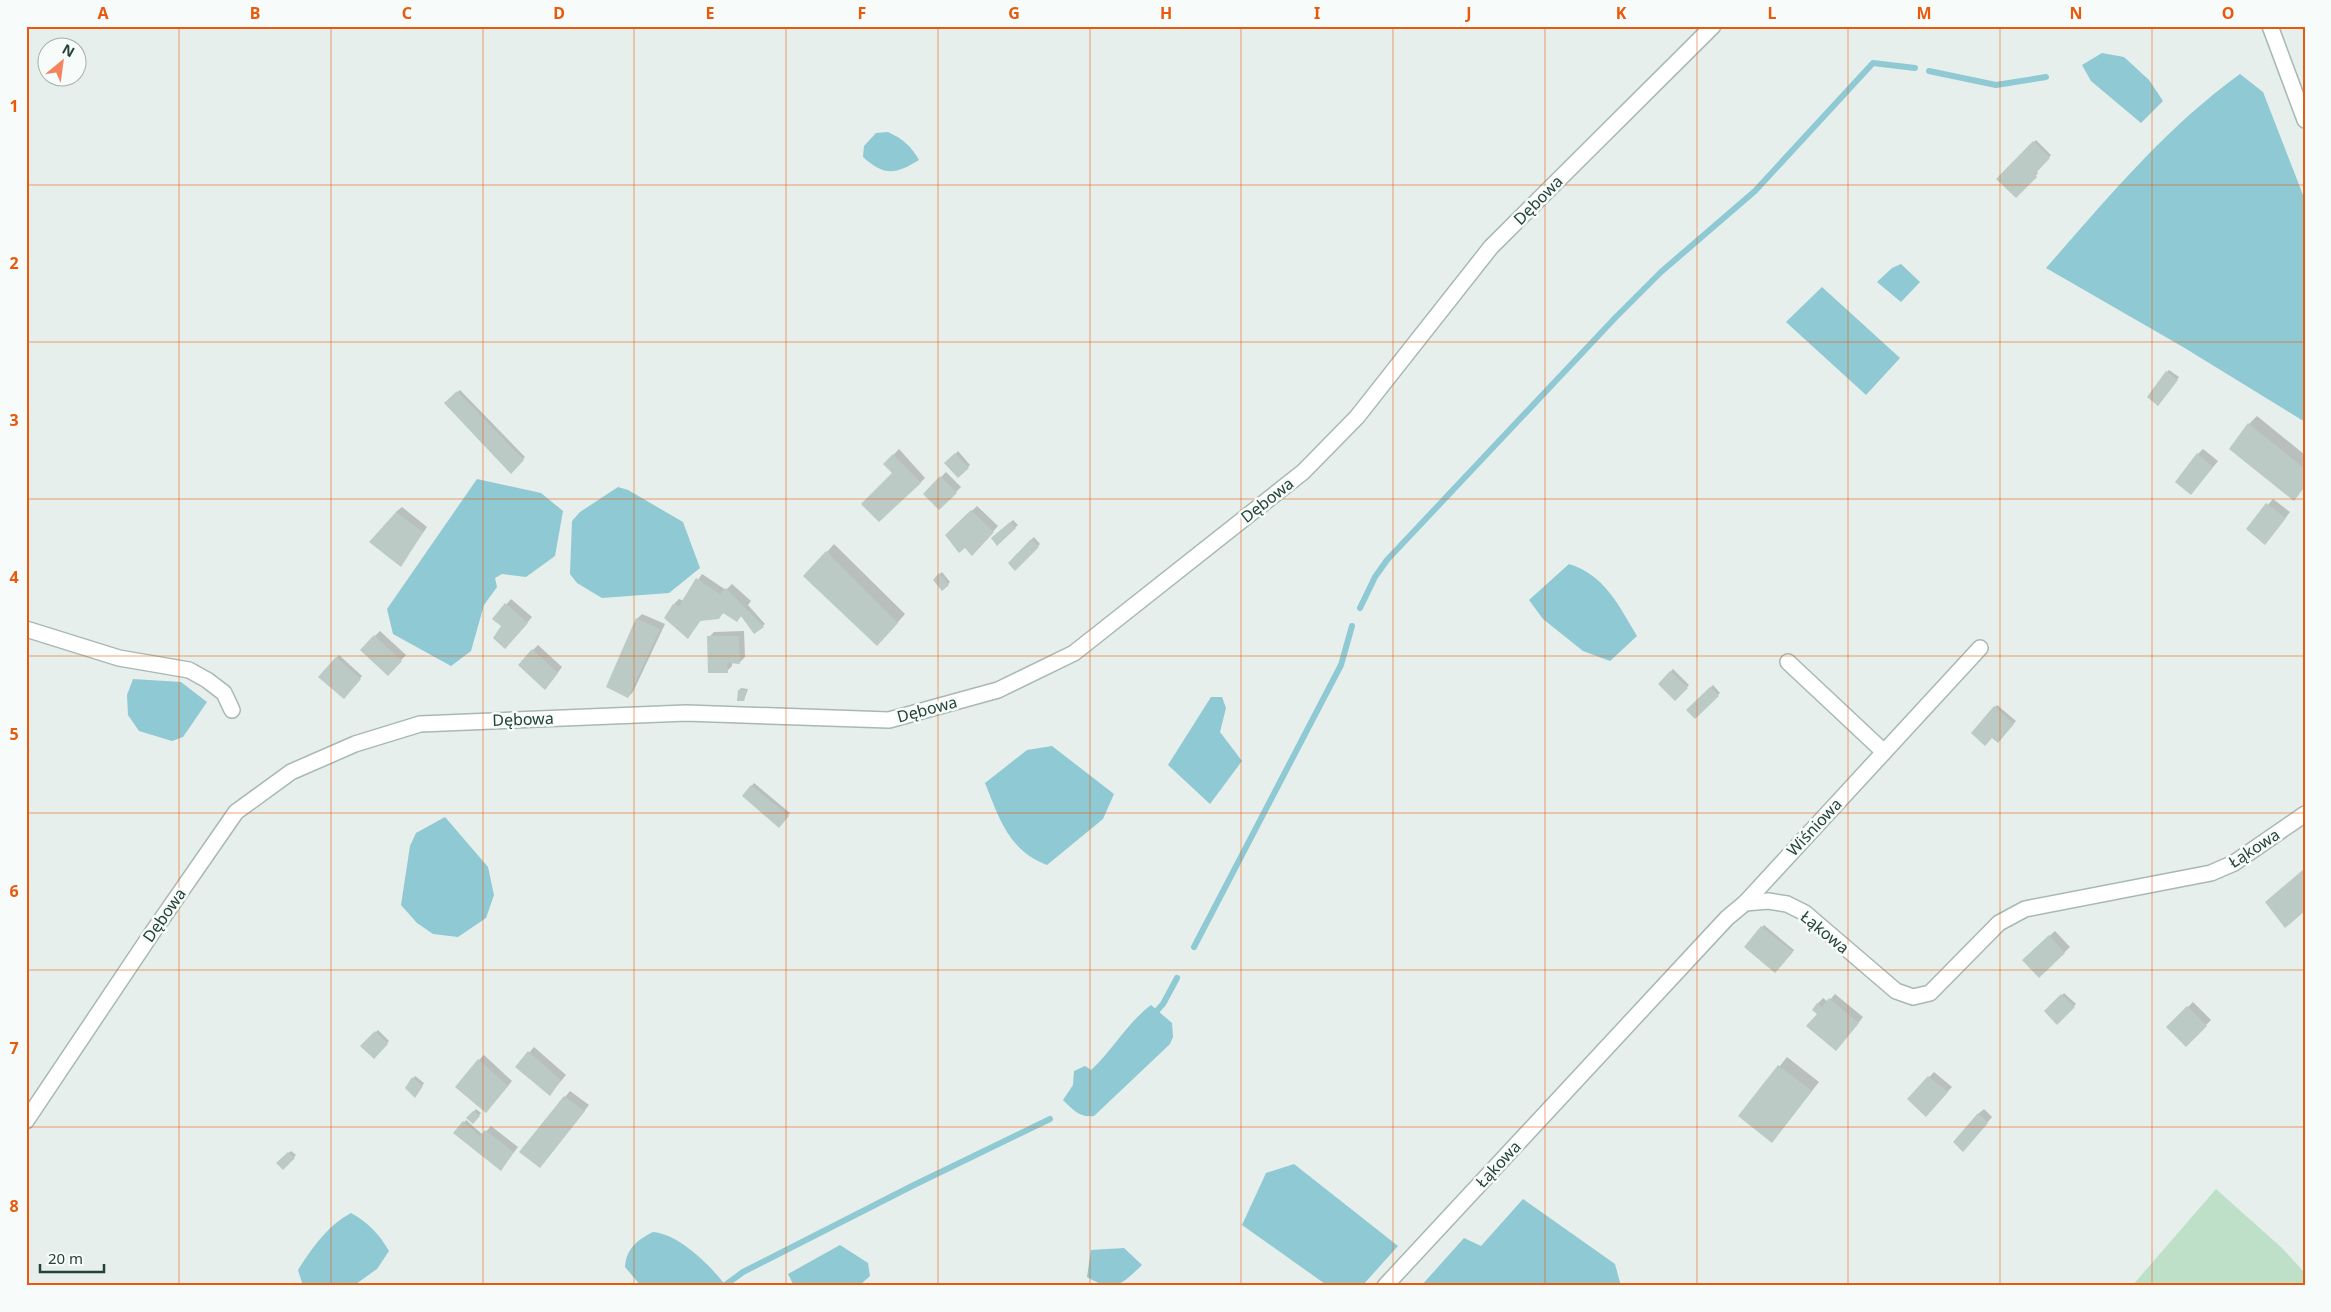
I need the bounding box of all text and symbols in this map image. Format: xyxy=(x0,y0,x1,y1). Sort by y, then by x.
text: A xyxy=(97,2,109,24)
text: B xyxy=(250,2,260,24)
text: C xyxy=(402,2,412,24)
text: D xyxy=(553,2,565,24)
text: E xyxy=(706,2,715,24)
text: F xyxy=(858,2,866,24)
text: G xyxy=(1008,2,1020,24)
text: H xyxy=(1160,2,1172,24)
text: I xyxy=(1314,2,1320,24)
text: J xyxy=(1464,2,1472,24)
text: K xyxy=(1616,2,1627,24)
text: L xyxy=(1768,2,1777,24)
text: M xyxy=(1916,2,1932,24)
text: N xyxy=(2069,2,2083,24)
text: O xyxy=(2222,2,2234,24)
north arrow xyxy=(38,38,88,88)
text: N xyxy=(59,39,78,61)
text: 1 xyxy=(9,95,19,117)
street label: Dębowa xyxy=(1508,170,1568,230)
text: 2 xyxy=(9,252,19,274)
text: 3 xyxy=(9,409,19,431)
street label: Dębowa xyxy=(1236,472,1298,528)
text: 4 xyxy=(9,566,19,588)
street label: Dębowa xyxy=(894,690,960,728)
street label: Dębowa xyxy=(492,707,554,731)
text: 5 xyxy=(9,723,19,745)
street label: Wiśniowa xyxy=(1782,793,1846,861)
street label: Łąkowa xyxy=(2224,823,2284,873)
text: 6 xyxy=(9,880,19,902)
street label: Dębowa xyxy=(137,884,191,946)
street label: Łąkowa xyxy=(1796,906,1854,958)
text: 7 xyxy=(9,1037,19,1059)
street label: Łąkowa xyxy=(1471,1136,1525,1192)
text: 8 xyxy=(9,1195,19,1217)
scale bar xyxy=(40,1242,104,1274)
text: 20 m xyxy=(48,1248,83,1268)

